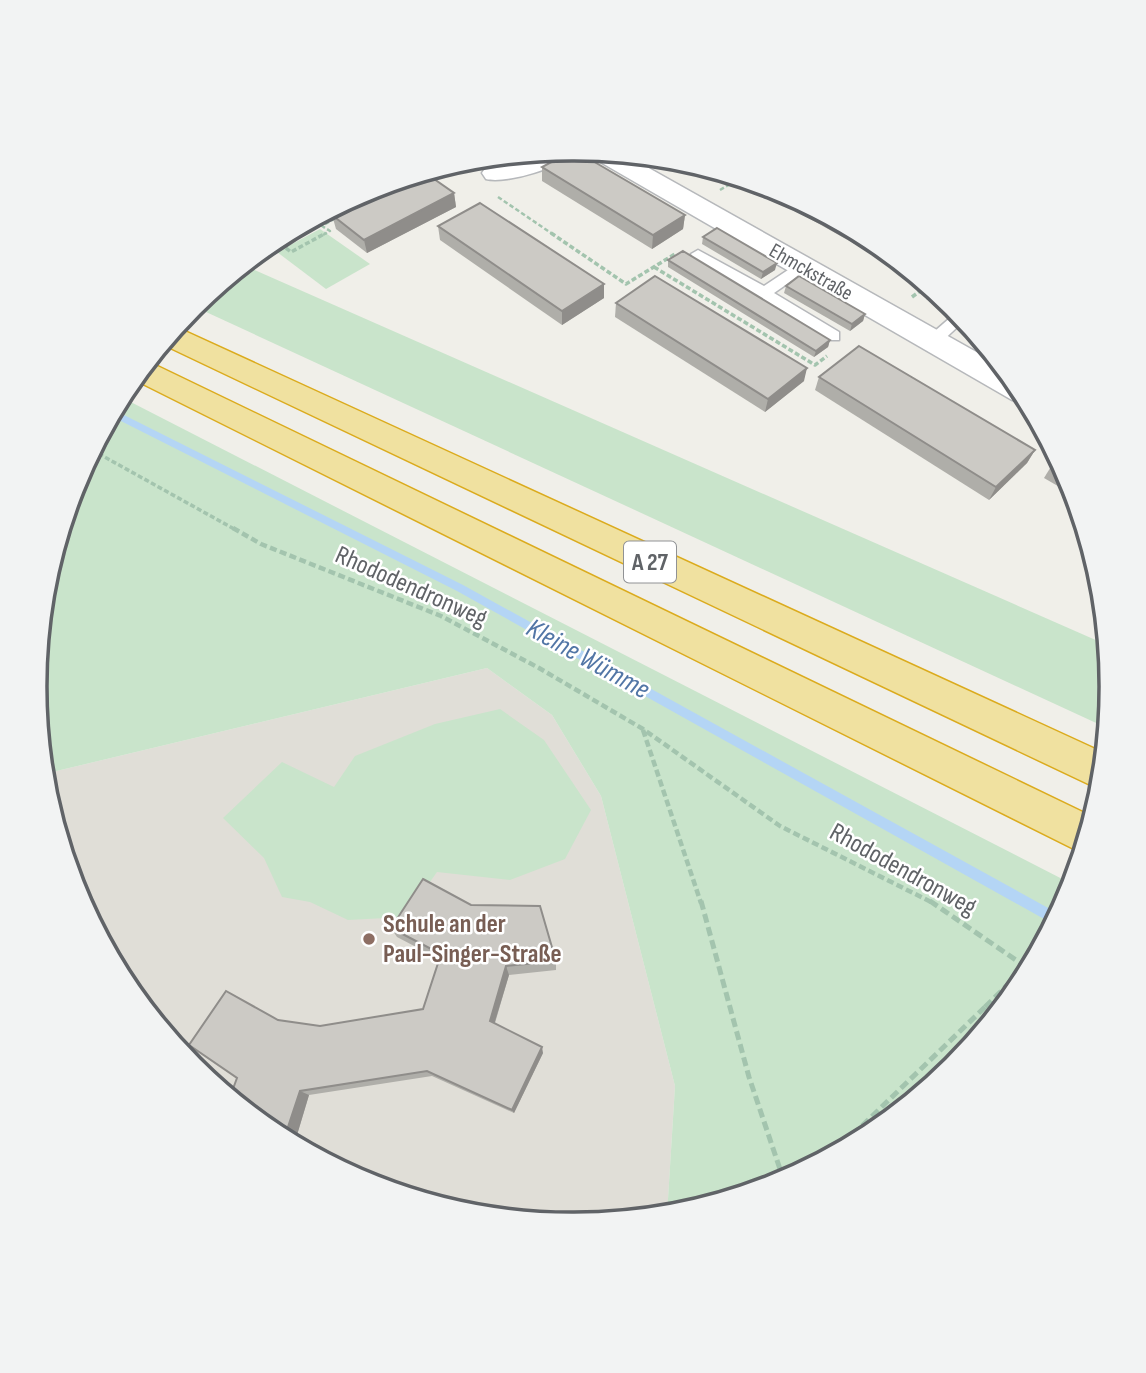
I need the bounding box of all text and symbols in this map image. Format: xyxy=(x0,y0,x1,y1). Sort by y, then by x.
street label: Ehmckstraße xyxy=(765,238,857,306)
street label: Rhododendronweg xyxy=(330,540,492,634)
road number: A 27 xyxy=(624,542,676,582)
water label: Kleine Wümme xyxy=(521,612,655,706)
street label: Rhododendronweg xyxy=(824,817,982,923)
place label: Schule an der Paul-Singer-Straße xyxy=(383,909,562,970)
marker: Schule an der Paul-Singer-Straße xyxy=(361,931,377,947)

